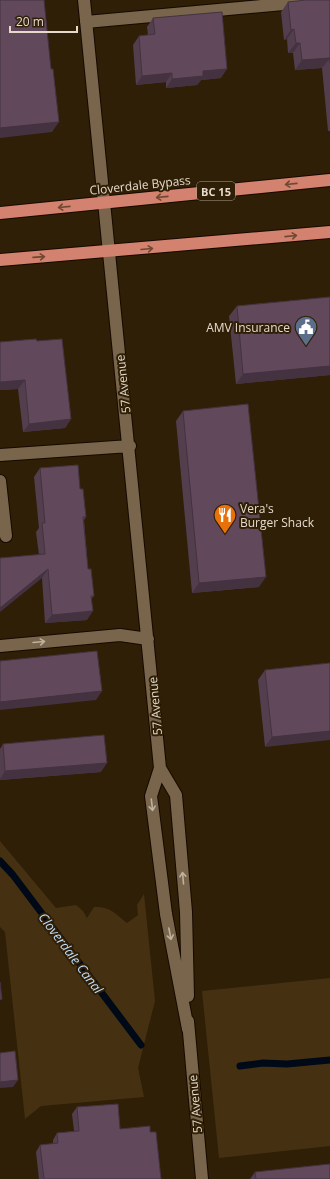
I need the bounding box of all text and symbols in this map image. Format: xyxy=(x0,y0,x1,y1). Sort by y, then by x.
scale bar xyxy=(10,8,77,34)
text: 20 m xyxy=(16,13,44,30)
street label: Cloverdale Bypass xyxy=(89,171,192,199)
one-way arrow xyxy=(285,180,298,187)
road number: BC 15 xyxy=(197,182,235,200)
one-way arrow xyxy=(156,193,169,200)
one-way arrow xyxy=(58,203,71,211)
one-way arrow xyxy=(284,232,297,240)
one-way arrow xyxy=(140,245,153,252)
one-way arrow xyxy=(32,253,45,261)
public building icon: AMV Insurance xyxy=(293,314,319,347)
place label: AMV Insurance xyxy=(206,319,290,336)
street label: 57 Avenue xyxy=(111,354,135,414)
place label: Vera's Burger Shack xyxy=(240,500,315,531)
restaurant icon: Vera's Burger Shack xyxy=(212,502,238,535)
one-way arrow xyxy=(32,639,45,646)
street label: 57 Avenue xyxy=(144,676,166,736)
one-way arrow xyxy=(149,798,156,811)
one-way arrow xyxy=(180,872,187,885)
water label: Cloverdale Canal xyxy=(35,909,108,998)
one-way arrow xyxy=(166,927,174,940)
street label: 57 Avenue xyxy=(184,1074,206,1134)

